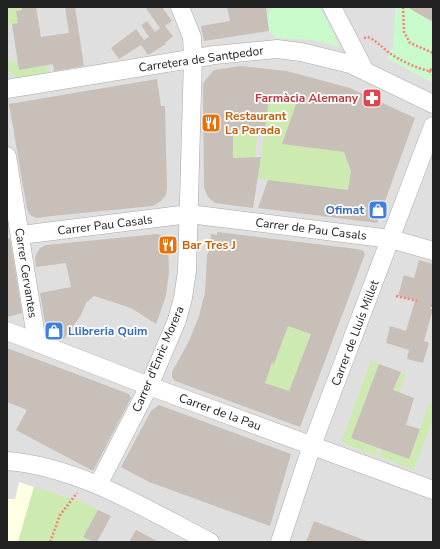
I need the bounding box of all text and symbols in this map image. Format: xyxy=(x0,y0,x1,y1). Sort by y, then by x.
street label: Carretera de Santpedor xyxy=(138,42,265,76)
pharmacy icon: Farmàcia Alemany xyxy=(361,87,383,109)
place label: Farmàcia Alemany xyxy=(255,90,359,106)
place label: Restaurant La Parada xyxy=(225,108,287,138)
restaurant icon: Restaurant La Parada xyxy=(200,112,222,134)
shop icon: Ofimat xyxy=(367,199,389,221)
place label: Ofimat xyxy=(326,202,364,218)
street label: Carrer Pau Casals xyxy=(57,211,154,239)
street label: Carrer de Pau Casals xyxy=(254,214,368,244)
street label: Carrer Cervantes xyxy=(11,227,41,319)
restaurant icon: Bar Tres J xyxy=(157,234,179,256)
place label: Bar Tres J xyxy=(182,237,236,253)
street label: Carrer de Lluís Millet xyxy=(327,277,383,388)
street label: Carrer d'Enric Morera xyxy=(128,303,188,415)
shop icon: Llibreria Quim xyxy=(43,320,65,342)
place label: Llibreria Quim xyxy=(68,323,147,339)
street label: Carrer de la Pau xyxy=(177,390,263,434)

